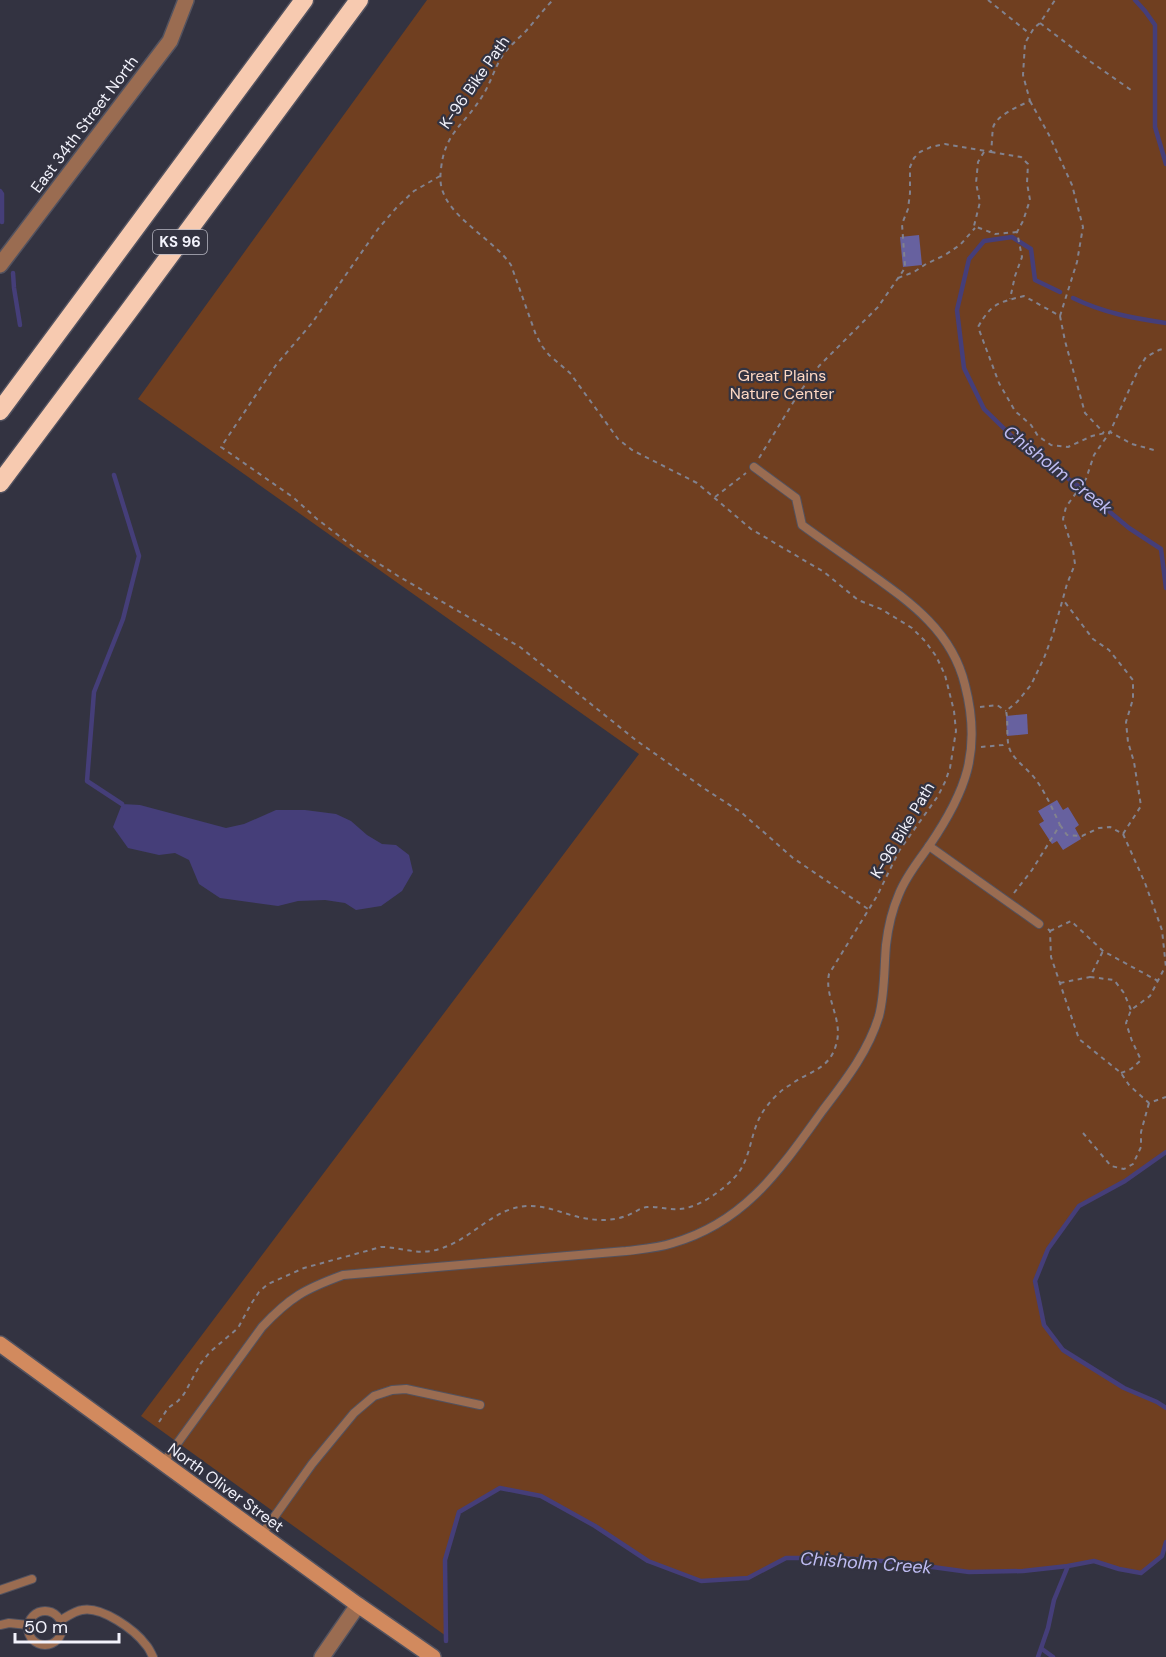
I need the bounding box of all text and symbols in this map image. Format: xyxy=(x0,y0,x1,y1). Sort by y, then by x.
street label: K-96 Bike Path xyxy=(435,32,514,133)
street label: East 34th Street North xyxy=(26,52,143,197)
road number: KS 96 xyxy=(153,230,207,254)
park label: Great Plains Nature Center xyxy=(730,365,834,404)
water label: Chisholm Creek xyxy=(999,420,1118,521)
street label: K-96 Bike Path xyxy=(865,778,939,882)
street label: North Oliver Street xyxy=(163,1438,288,1537)
water label: Chisholm Creek xyxy=(799,1546,933,1580)
scale bar xyxy=(15,1606,118,1644)
text: 50 m xyxy=(24,1615,68,1639)

